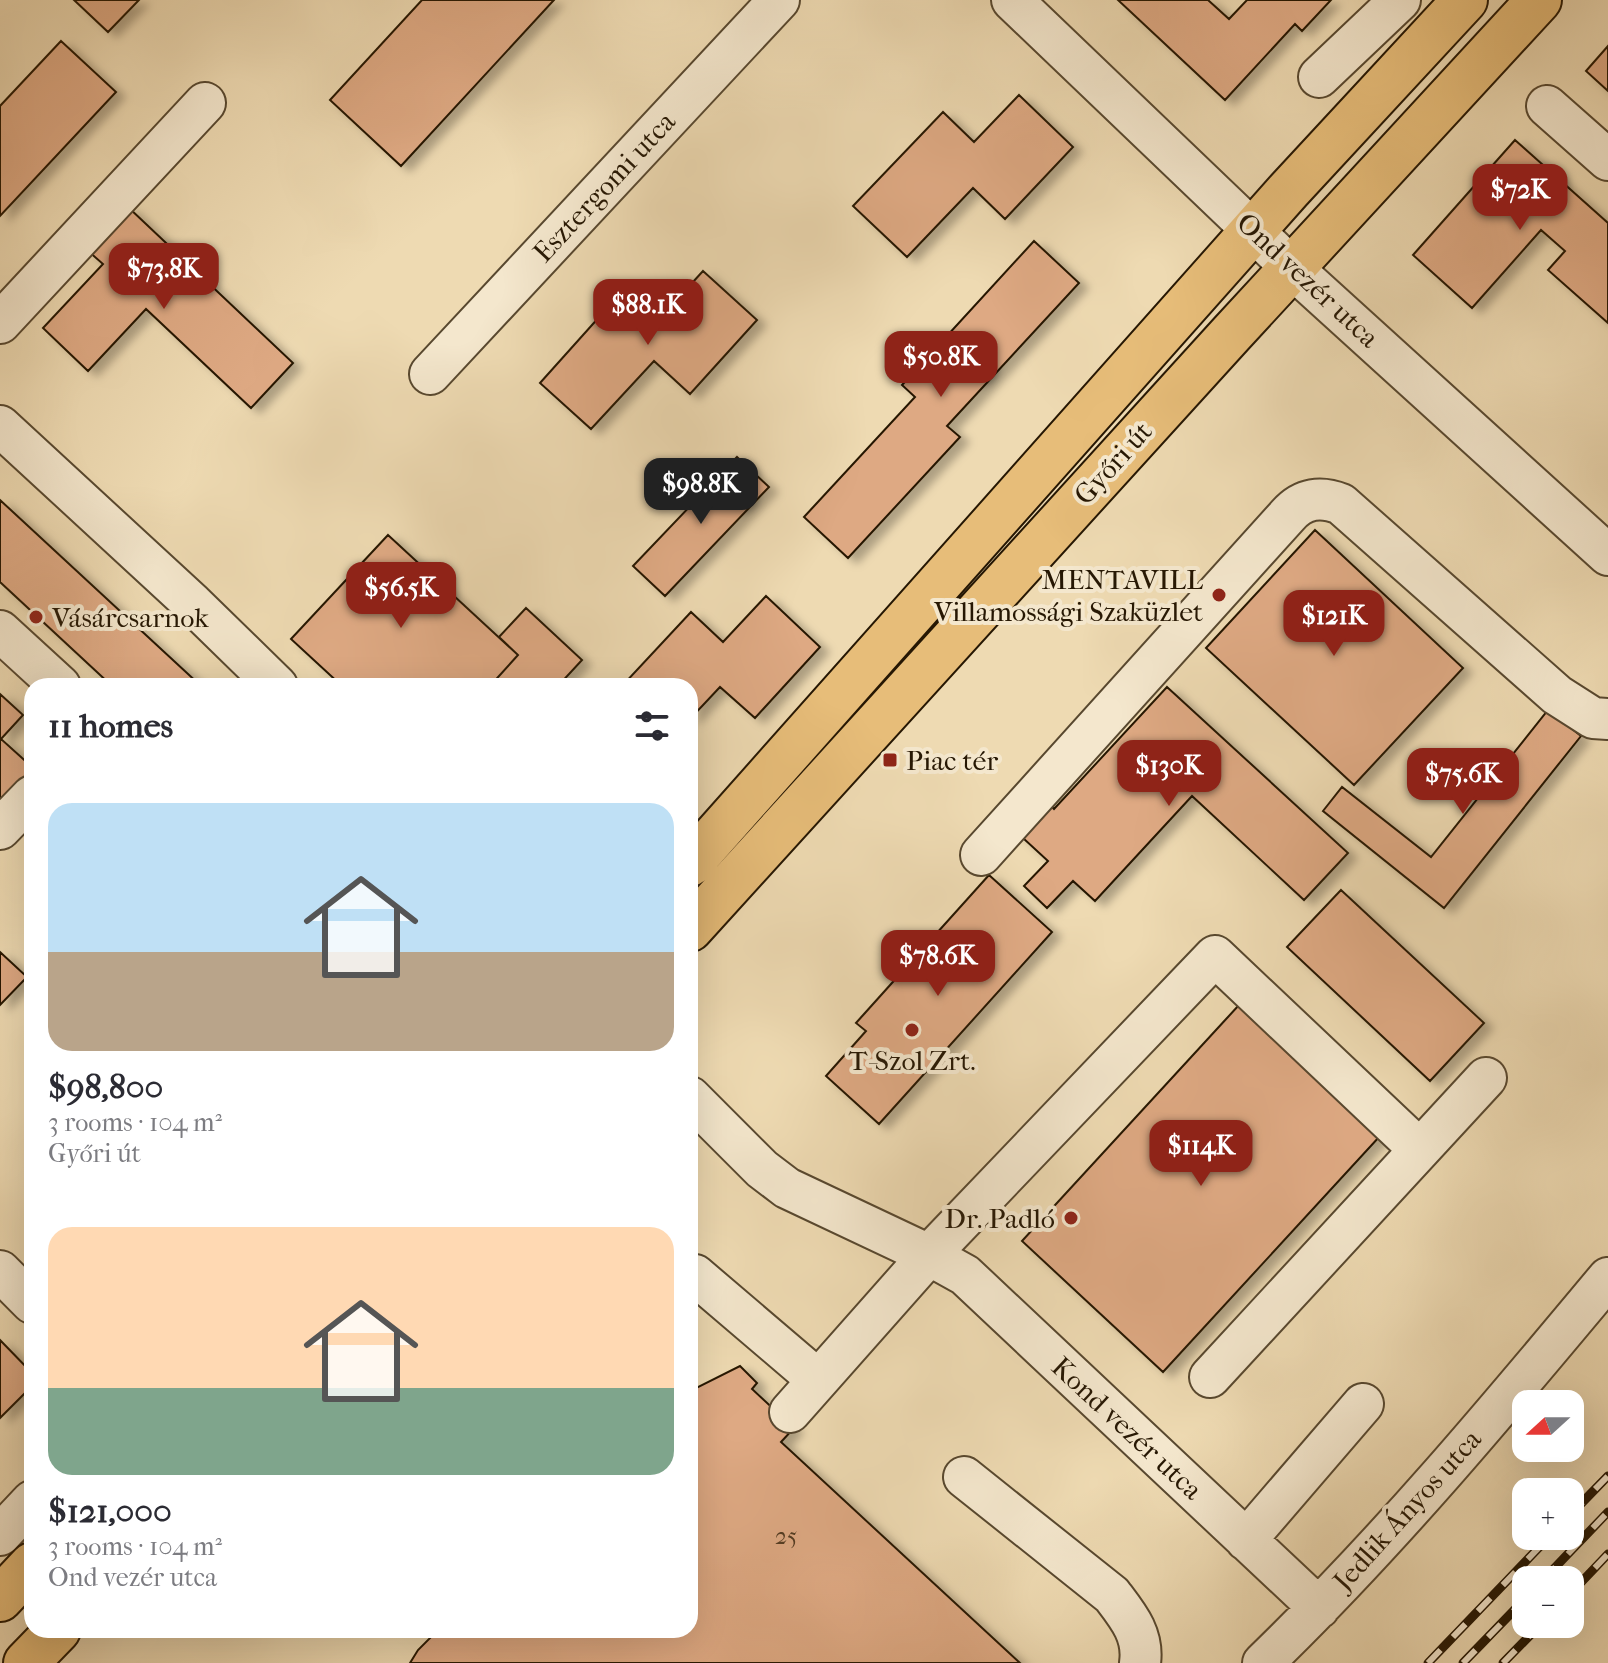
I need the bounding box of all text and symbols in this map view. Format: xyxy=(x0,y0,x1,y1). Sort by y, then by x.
street label: Esztergomi utca xyxy=(526,104,683,269)
pin: $72K xyxy=(1473,164,1567,232)
text: $72K xyxy=(1490,174,1550,205)
street label: Ond vezér utca xyxy=(1230,206,1387,355)
pin: $73.8K xyxy=(99,243,229,311)
text: $73.8K xyxy=(127,253,201,284)
pin: $88.1K xyxy=(583,279,713,347)
text: $88.1K xyxy=(611,289,685,320)
pin: $50.8K xyxy=(876,331,1006,399)
text: $50.8K xyxy=(903,341,979,372)
street label: Győri út xyxy=(1067,415,1159,511)
pin: $98.8K xyxy=(636,458,766,526)
text: $98.8K xyxy=(662,468,740,499)
pin: $56.5K xyxy=(336,562,466,630)
place label: MENTAVILL Villamossági Szaküzlet xyxy=(933,563,1203,628)
text: $56.5K xyxy=(364,572,438,603)
marker: MENTAVILL Villamossági Szaküzlet xyxy=(1210,586,1228,604)
pin: $121K xyxy=(1278,590,1390,658)
text: $121K xyxy=(1301,600,1367,631)
place label: Vásárcsarnok xyxy=(51,601,209,634)
marker: Vásárcsarnok xyxy=(27,608,45,626)
icon: filters xyxy=(630,704,674,748)
text: 11 homes xyxy=(48,706,173,746)
pin: $130K xyxy=(1113,740,1225,808)
place label: Piac tér xyxy=(906,744,998,777)
pin: $75.6K xyxy=(1398,748,1528,816)
text: $130K xyxy=(1135,750,1203,781)
marker: Piac tér xyxy=(881,751,899,769)
text: $75.6K xyxy=(1425,758,1501,789)
icon: home xyxy=(289,855,433,999)
pin: $78.6K xyxy=(873,930,1003,998)
text: $78.6K xyxy=(899,940,977,971)
marker: T-Szol Zrt. xyxy=(903,1021,921,1039)
place label: T-Szol Zrt. xyxy=(848,1044,976,1077)
text: $98,800 xyxy=(48,1067,163,1107)
text: 3 rooms · 104 m² xyxy=(48,1107,222,1138)
pin: $114K xyxy=(1145,1120,1257,1188)
text: $114K xyxy=(1167,1130,1235,1161)
text: Győri út xyxy=(48,1138,141,1169)
place label: Dr. Padló xyxy=(945,1202,1055,1235)
marker: Dr. Padló xyxy=(1062,1209,1080,1227)
icon: home xyxy=(289,1279,433,1423)
street label: Kond vezér utca xyxy=(1045,1350,1210,1507)
north arrow xyxy=(1512,1390,1584,1462)
map controls xyxy=(1512,1390,1584,1638)
street label: Jedlik Ányos utca xyxy=(1325,1422,1489,1599)
button: + xyxy=(1512,1478,1584,1550)
text: $121,000 xyxy=(48,1491,172,1531)
house number: 25 xyxy=(775,1522,797,1550)
text: 3 rooms · 104 m² xyxy=(48,1531,222,1562)
text: Ond vezér utca xyxy=(48,1562,217,1593)
button: − xyxy=(1512,1566,1584,1638)

